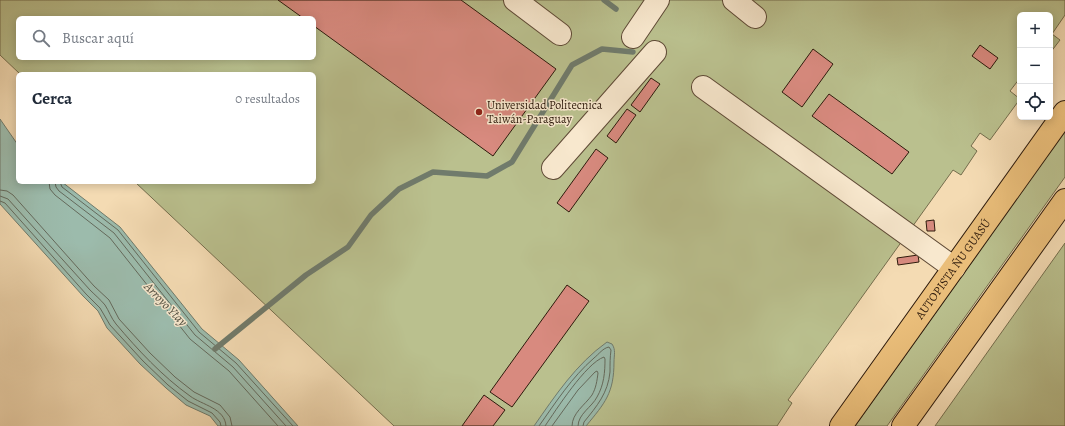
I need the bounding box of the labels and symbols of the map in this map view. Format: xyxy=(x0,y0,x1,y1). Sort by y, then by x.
place label: Universidad Politecnica Taiwán-Paraguay xyxy=(487,97,603,127)
marker: Universidad Politecnica Taiwán-Paraguay xyxy=(474,107,484,117)
street label: AUTOPISTA ÑU GUASÚ xyxy=(911,216,994,323)
water label: Arroyo Ytay xyxy=(140,277,192,330)

